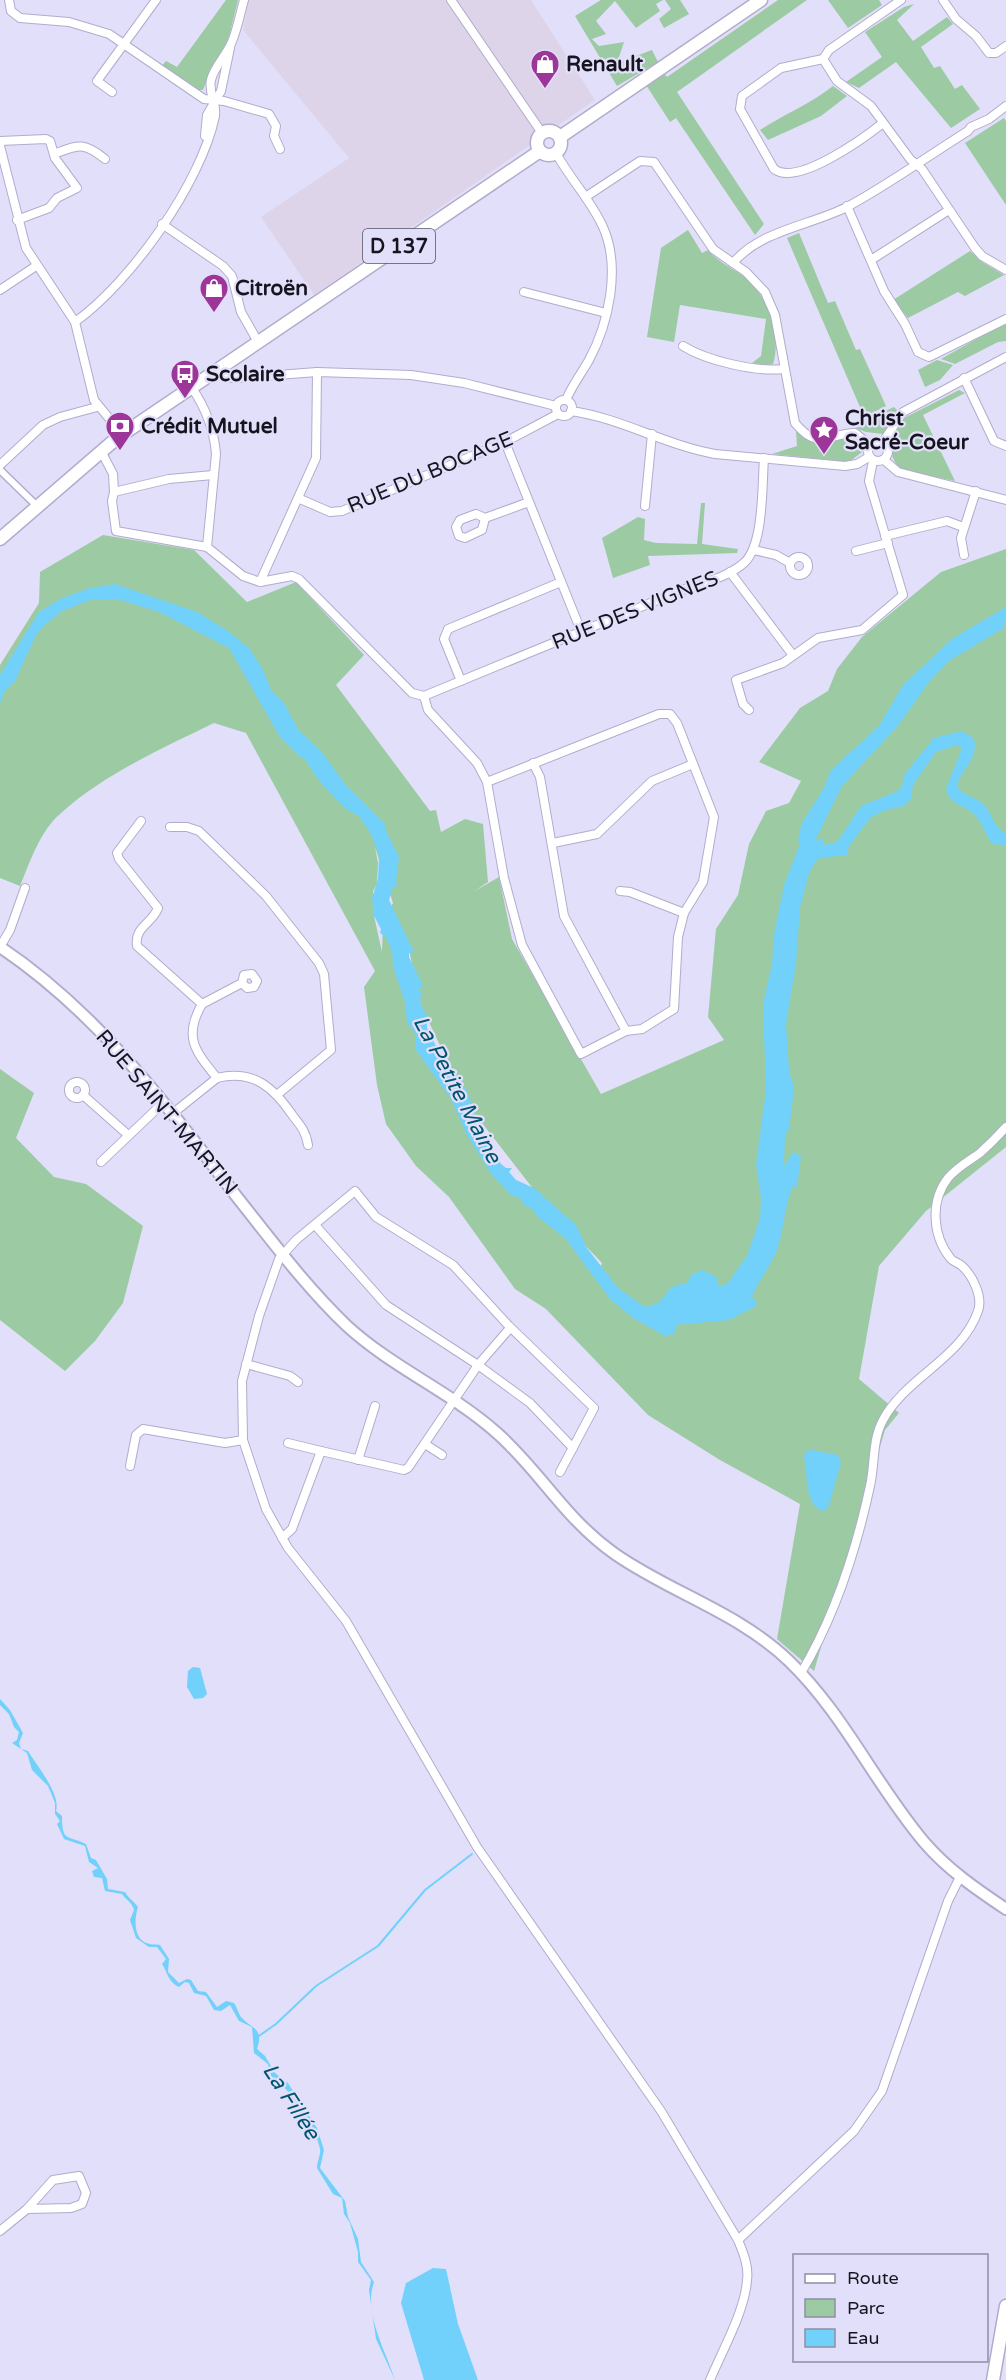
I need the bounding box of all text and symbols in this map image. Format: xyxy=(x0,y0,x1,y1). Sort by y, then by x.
shop icon: Renault xyxy=(529,48,561,90)
place label: Renault xyxy=(566,52,643,77)
road number: D 137 xyxy=(363,229,435,263)
shop icon: Citroën xyxy=(198,272,230,314)
place label: Citroën xyxy=(235,276,308,301)
bus stop icon: Scolaire xyxy=(169,358,201,400)
place label: Scolaire xyxy=(206,362,285,387)
place label: Christ Sacré-Coeur xyxy=(845,406,970,455)
bank icon: Crédit Mutuel xyxy=(104,410,136,452)
place label: Crédit Mutuel xyxy=(141,414,278,439)
place icon: Christ Sacré-Coeur xyxy=(808,414,840,456)
street label: RUE DU BOCAGE xyxy=(344,426,517,519)
street label: RUE DES VIGNES xyxy=(548,566,722,655)
water label: La Petite Maine xyxy=(407,1011,508,1169)
street label: RUE SAINT-MARTIN xyxy=(90,1025,243,1200)
water label: La Fillée xyxy=(257,2059,326,2146)
legend xyxy=(793,2254,988,2362)
text: Route xyxy=(847,2267,899,2289)
text: Parc xyxy=(847,2297,885,2319)
text: Eau xyxy=(847,2327,879,2349)

